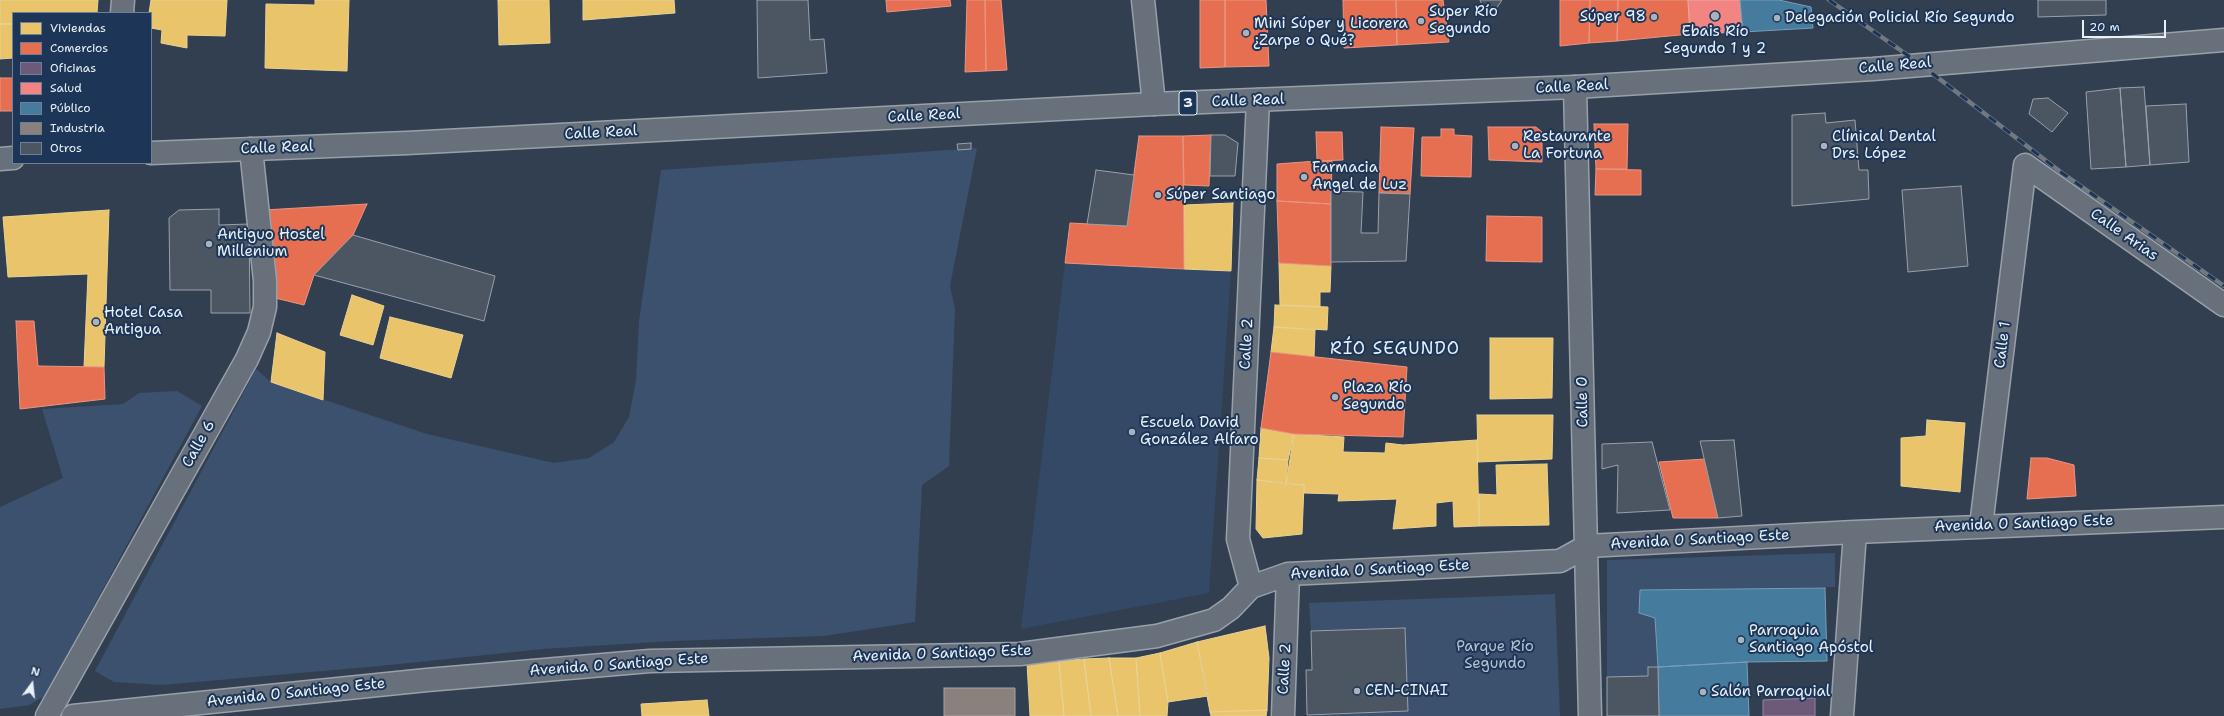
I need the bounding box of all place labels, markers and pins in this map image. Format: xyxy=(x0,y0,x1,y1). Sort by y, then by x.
place label: Super Río Segundo xyxy=(1429,3,1498,38)
place label: Súper 98 xyxy=(1580,8,1646,26)
place label: Delegación Policial Río Segundo xyxy=(1785,9,2015,27)
marker: Ebais Río Segundo 1 y 2 xyxy=(1709,10,1721,22)
marker: Súper 98 xyxy=(1649,12,1659,22)
marker: Delegación Policial Río Segundo xyxy=(1772,13,1782,23)
place label: Mini Súper y Licorera ¿Zarpe o Qué? xyxy=(1254,15,1408,50)
marker: Super Río Segundo xyxy=(1416,16,1426,26)
place label: Ebais Río Segundo 1 y 2 xyxy=(1664,23,1766,58)
marker: Mini Súper y Licorera ¿Zarpe o Qué? xyxy=(1241,28,1251,38)
place label: Restaurante La Fortuna xyxy=(1523,128,1611,163)
place label: Clínical Dental Drs. López xyxy=(1832,128,1936,163)
marker: Restaurante La Fortuna xyxy=(1510,141,1520,151)
marker: Clínical Dental Drs. López xyxy=(1819,141,1829,151)
place label: Farmacia Angel de Luz xyxy=(1312,159,1407,194)
marker: Farmacia Angel de Luz xyxy=(1299,172,1309,182)
place label: Súper Santiago xyxy=(1166,186,1276,204)
marker: Súper Santiago xyxy=(1153,190,1163,200)
place label: Antiguo Hostel Millenium xyxy=(217,226,325,261)
marker: Antiguo Hostel Millenium xyxy=(204,239,214,249)
place label: Hotel Casa Antigua xyxy=(104,304,183,339)
marker: Hotel Casa Antigua xyxy=(91,317,101,327)
place label: Plaza Río Segundo xyxy=(1343,379,1412,414)
marker: Plaza Río Segundo xyxy=(1330,392,1340,402)
place label: Escuela David González Alfaro xyxy=(1140,414,1259,449)
marker: Escuela David González Alfaro xyxy=(1127,427,1137,437)
place label: Parroquia Santiago Apóstol xyxy=(1749,622,1873,657)
marker: Parroquia Santiago Apóstol xyxy=(1736,635,1746,645)
place label: CEN-CINAI xyxy=(1365,682,1448,700)
place label: Salón Parroquial xyxy=(1711,683,1830,701)
marker: CEN-CINAI xyxy=(1352,686,1362,696)
marker: Salón Parroquial xyxy=(1698,687,1708,697)

